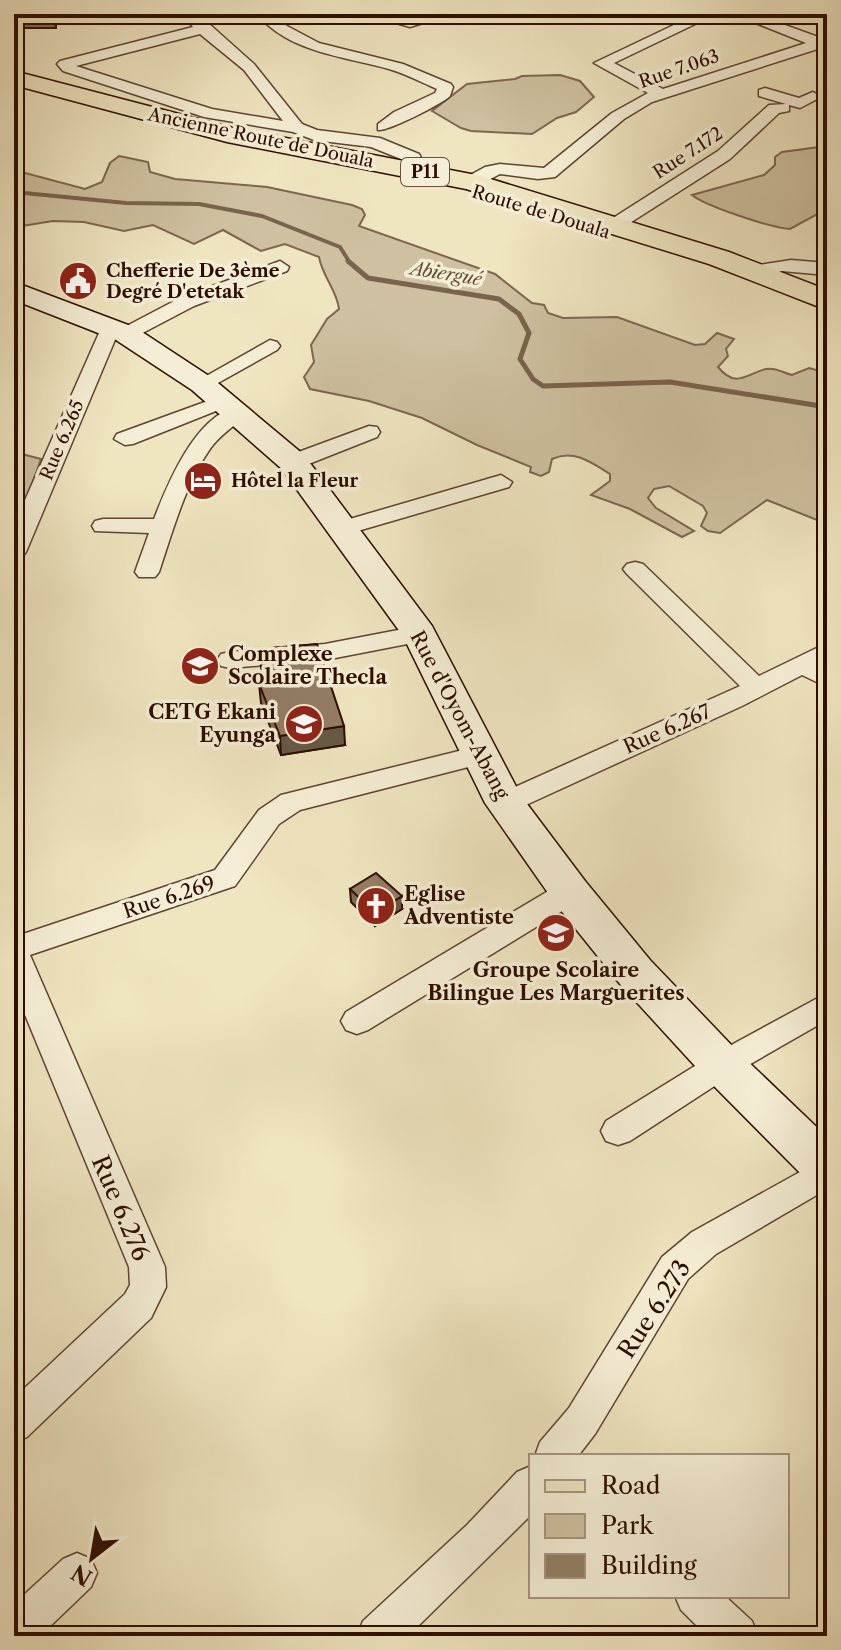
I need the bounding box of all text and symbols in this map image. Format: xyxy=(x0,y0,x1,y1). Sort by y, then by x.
street label: Rue 7.063 xyxy=(636,45,722,93)
street label: Ancienne Route de Douala xyxy=(145,103,376,173)
street label: Rue 7.172 xyxy=(649,122,727,184)
road number: P11 xyxy=(401,158,449,186)
street label: Route de Douala xyxy=(469,181,613,244)
water label: Abiergué xyxy=(406,257,484,291)
public building icon: Chefferie De 3ème Degré D'etetak xyxy=(57,260,99,302)
place label: Chefferie De 3ème Degré D'etetak xyxy=(106,260,280,303)
street label: Rue 6.265 xyxy=(35,397,89,483)
hotel icon: Hôtel la Fleur xyxy=(182,460,224,502)
place label: Hôtel la Fleur xyxy=(231,470,359,492)
street label: Rue d'Oyom-Abang xyxy=(405,627,515,804)
place label: Complexe Scolaire Thecla xyxy=(228,642,387,689)
school or university icon: Complexe Scolaire Thecla xyxy=(179,645,221,687)
street label: Rue 6.267 xyxy=(620,699,715,759)
place label: CETG Ekani Eyunga xyxy=(148,700,276,747)
school or university icon: CETG Ekani Eyunga xyxy=(283,703,325,745)
street label: Rue 6.269 xyxy=(120,871,218,923)
place label: Eglise Adventiste xyxy=(403,882,514,929)
church icon: Eglise Adventiste xyxy=(355,885,397,927)
school or university icon: Groupe Scolaire Bilingue Les Marguerites xyxy=(535,912,577,954)
place label: Groupe Scolaire Bilingue Les Marguerites xyxy=(428,958,685,1005)
street label: Rue 6.276 xyxy=(86,1151,156,1265)
street label: Rue 6.273 xyxy=(612,1254,696,1364)
legend xyxy=(529,1454,789,1598)
text: Road xyxy=(601,1471,661,1500)
text: Park xyxy=(601,1511,654,1540)
north arrow xyxy=(52,1518,132,1598)
text: Building xyxy=(601,1551,697,1580)
text: N xyxy=(67,1558,97,1591)

